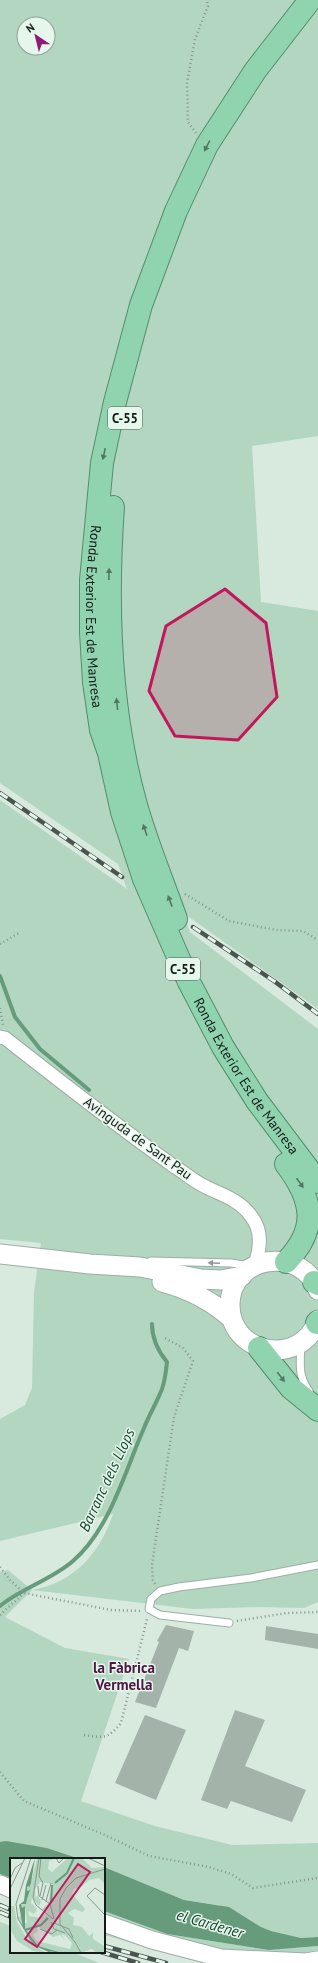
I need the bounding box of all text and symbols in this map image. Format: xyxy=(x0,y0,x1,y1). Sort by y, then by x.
north arrow xyxy=(16,16,56,56)
text: N xyxy=(23,20,37,36)
one-way arrow xyxy=(204,140,210,152)
road number: C-55 xyxy=(108,407,142,429)
one-way arrow xyxy=(101,448,107,460)
street label: Ronda Exterior Est de Manresa xyxy=(82,524,107,709)
one-way arrow xyxy=(106,567,112,580)
one-way arrow xyxy=(113,698,120,710)
one-way arrow xyxy=(142,824,148,836)
one-way arrow xyxy=(166,894,172,906)
road number: C-55 xyxy=(166,958,200,980)
street label: Ronda Exterior Est de Manresa xyxy=(190,994,303,1158)
street label: Avinguda de Sant Pau xyxy=(80,1093,196,1183)
one-way arrow xyxy=(296,1178,304,1189)
one-way arrow xyxy=(207,1260,220,1266)
one-way arrow xyxy=(277,1371,285,1382)
water label: Barranc dels Llops xyxy=(74,1425,139,1534)
district label: la Fàbrica Vermella xyxy=(93,1658,155,1694)
inset map xyxy=(10,1858,105,1953)
water label: el Cardener xyxy=(174,1905,247,1942)

